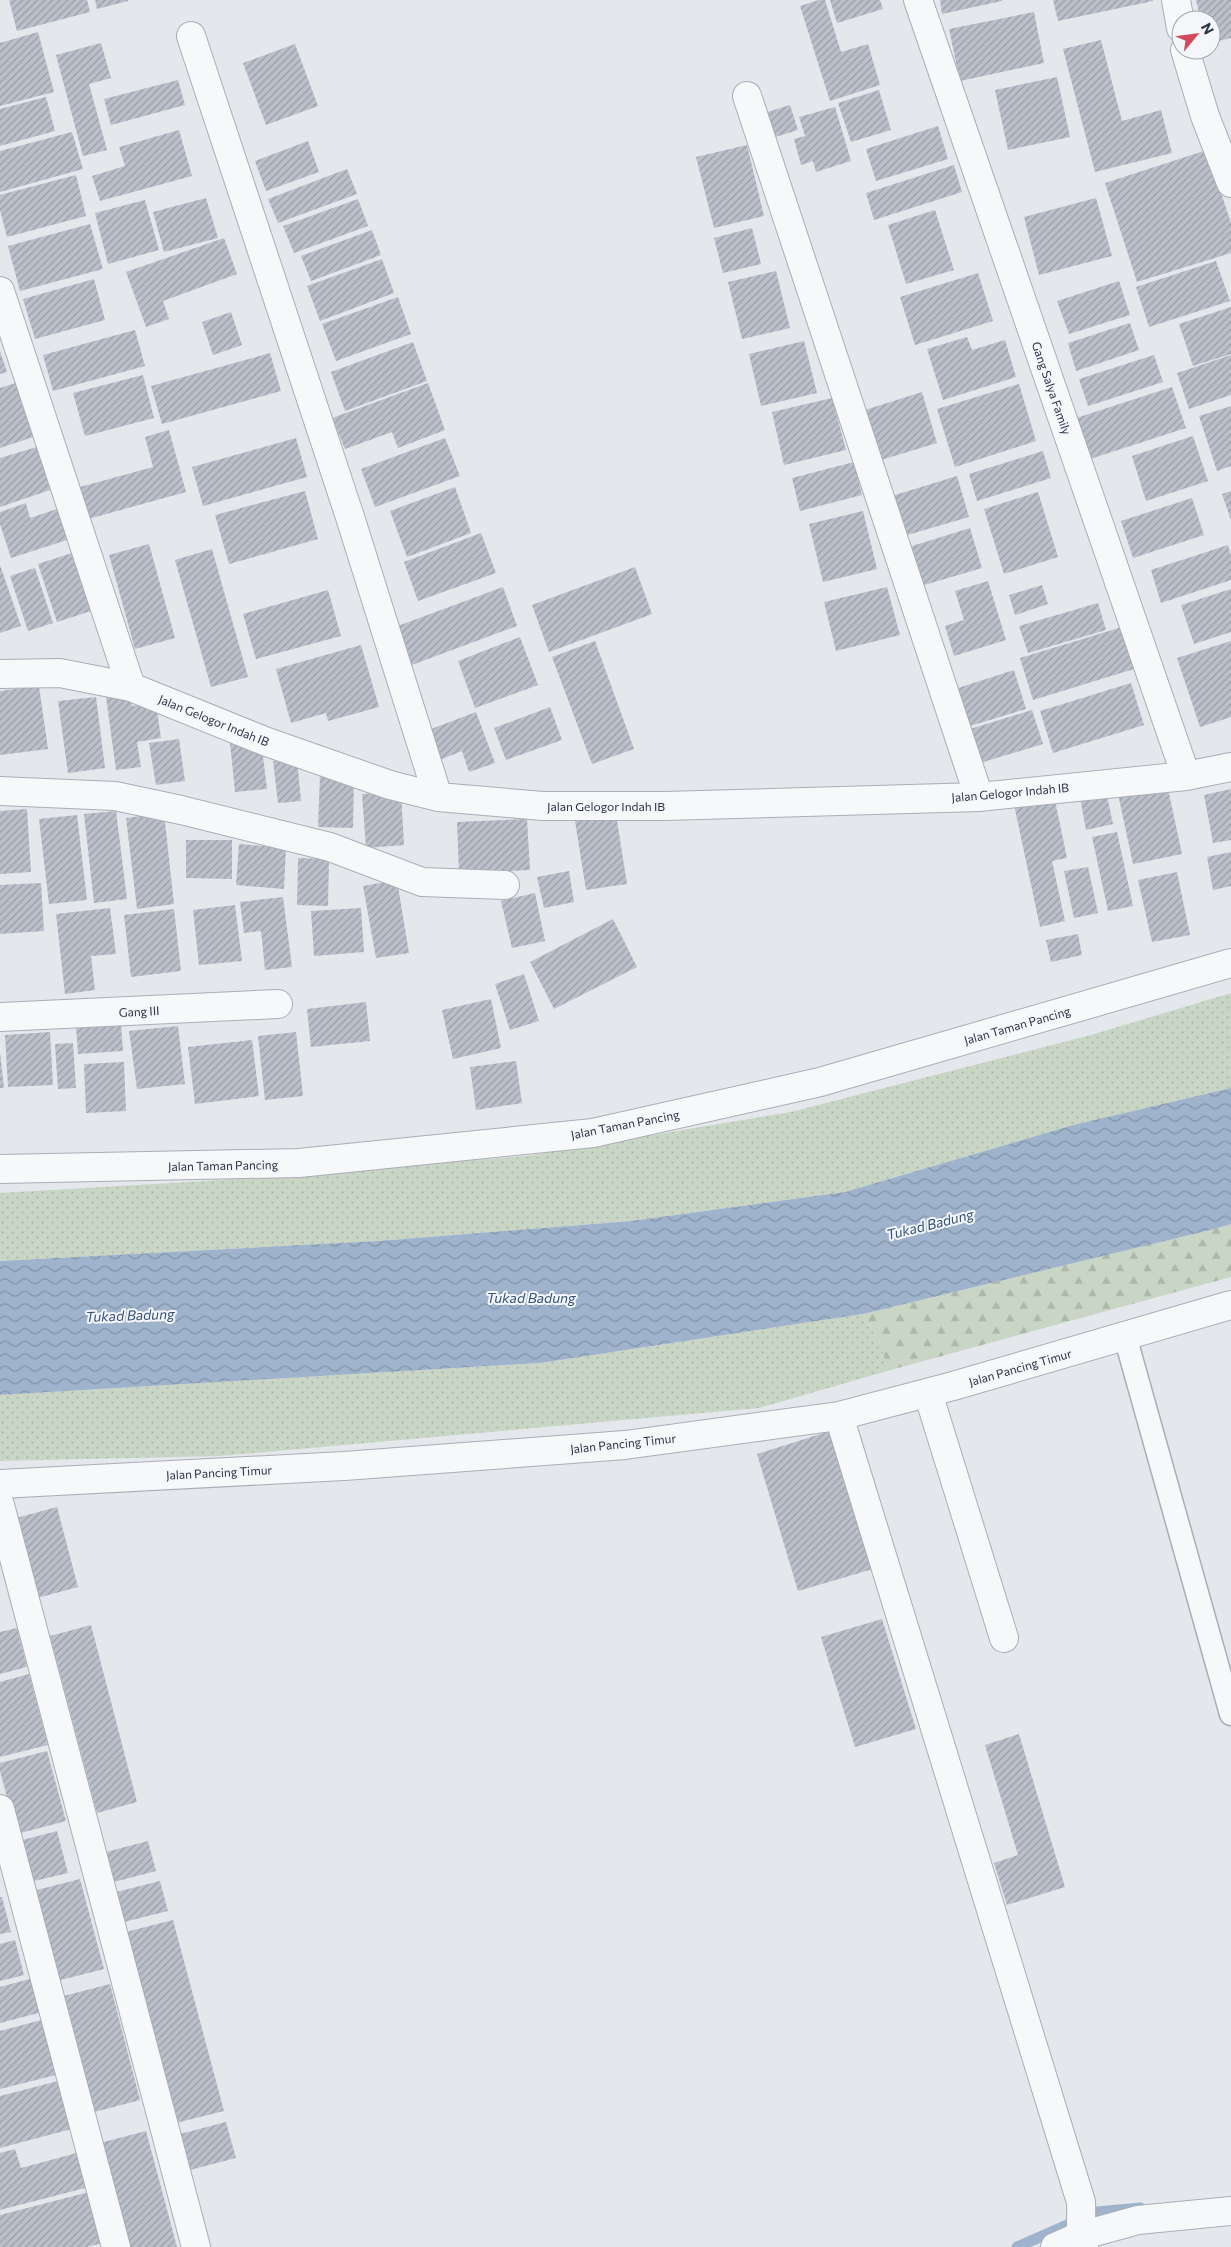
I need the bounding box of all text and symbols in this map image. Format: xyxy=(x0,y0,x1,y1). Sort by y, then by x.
north arrow xyxy=(1171,10,1221,60)
text: N xyxy=(1198,20,1218,37)
street label: Gang Salya Family xyxy=(1030,340,1074,436)
street label: Jalan Gelogor Indah IB xyxy=(156,691,272,750)
street label: Jalan Gelogor Indah IB xyxy=(951,780,1070,805)
street label: Jalan Gelogor Indah IB xyxy=(547,799,665,814)
street label: Gang III xyxy=(118,1003,160,1019)
street label: Jalan Taman Pancing xyxy=(962,1003,1073,1048)
street label: Jalan Taman Pancing xyxy=(570,1107,681,1142)
street label: Jalan Taman Pancing xyxy=(168,1157,279,1174)
water label: Tukad Badung xyxy=(885,1205,977,1243)
water label: Tukad Badung xyxy=(486,1289,577,1306)
water label: Tukad Badung xyxy=(85,1305,176,1325)
street label: Jalan Pancing Timur xyxy=(967,1346,1074,1389)
street label: Jalan Pancing Timur xyxy=(569,1430,677,1457)
street label: Jalan Pancing Timur xyxy=(166,1462,273,1483)

